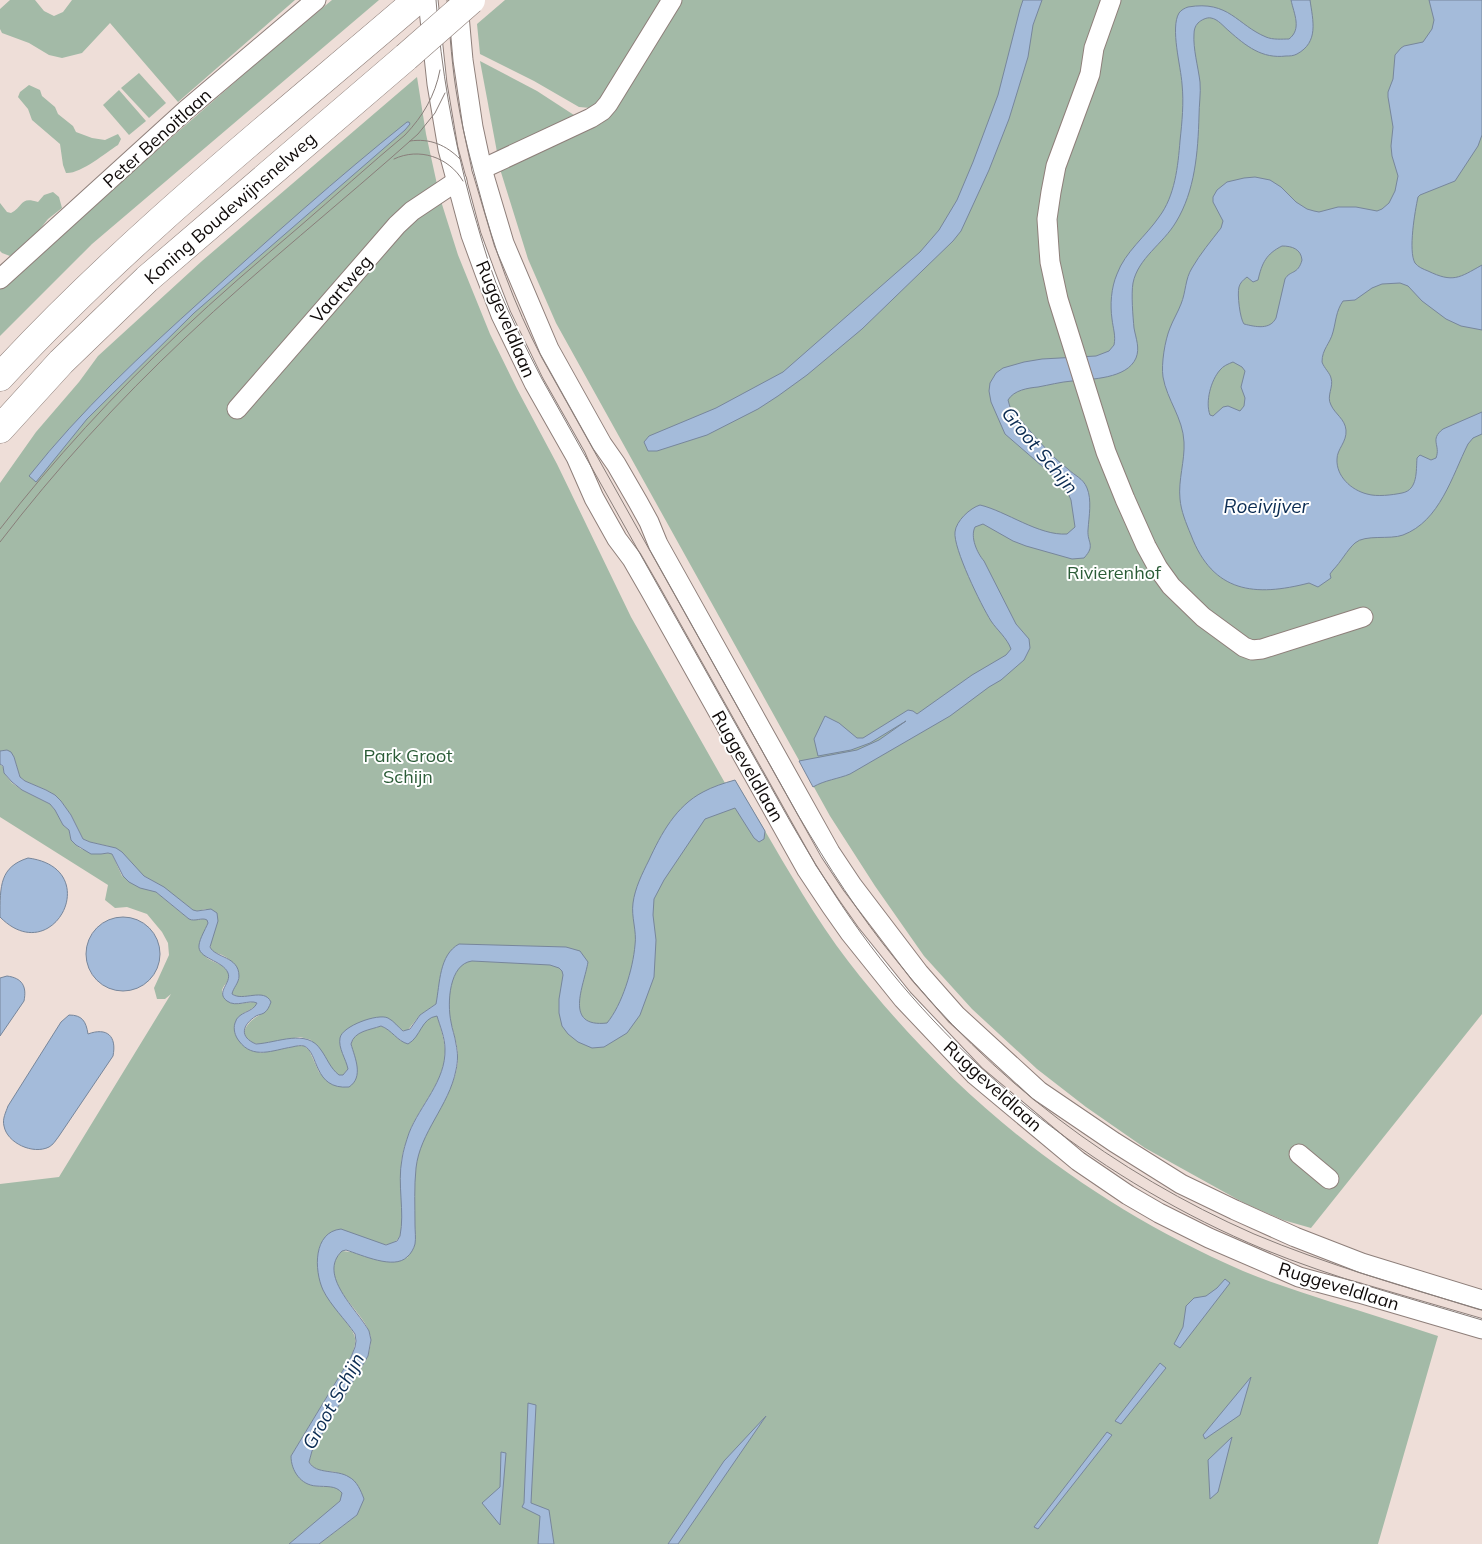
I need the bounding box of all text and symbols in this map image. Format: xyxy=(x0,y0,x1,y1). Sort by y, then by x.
street label: Peter Benoitlaan xyxy=(98,83,216,193)
street label: Koning Boudewijnsnelweg xyxy=(139,127,321,289)
street label: Vaartweg xyxy=(305,250,377,328)
street label: Ruggeveldlaan xyxy=(471,257,541,381)
water label: Groot Schijn xyxy=(997,402,1083,498)
water label: Roeivijver xyxy=(1224,494,1310,518)
park label: Rivierenhof xyxy=(1067,561,1162,584)
street label: Ruggeveldlaan xyxy=(707,706,789,826)
park label: Park Groot Schijn xyxy=(364,744,452,788)
street label: Ruggeveldlaan xyxy=(939,1036,1047,1136)
street label: Ruggeveldlaan xyxy=(1276,1257,1402,1315)
water label: Groot Schijn xyxy=(297,1349,369,1453)

